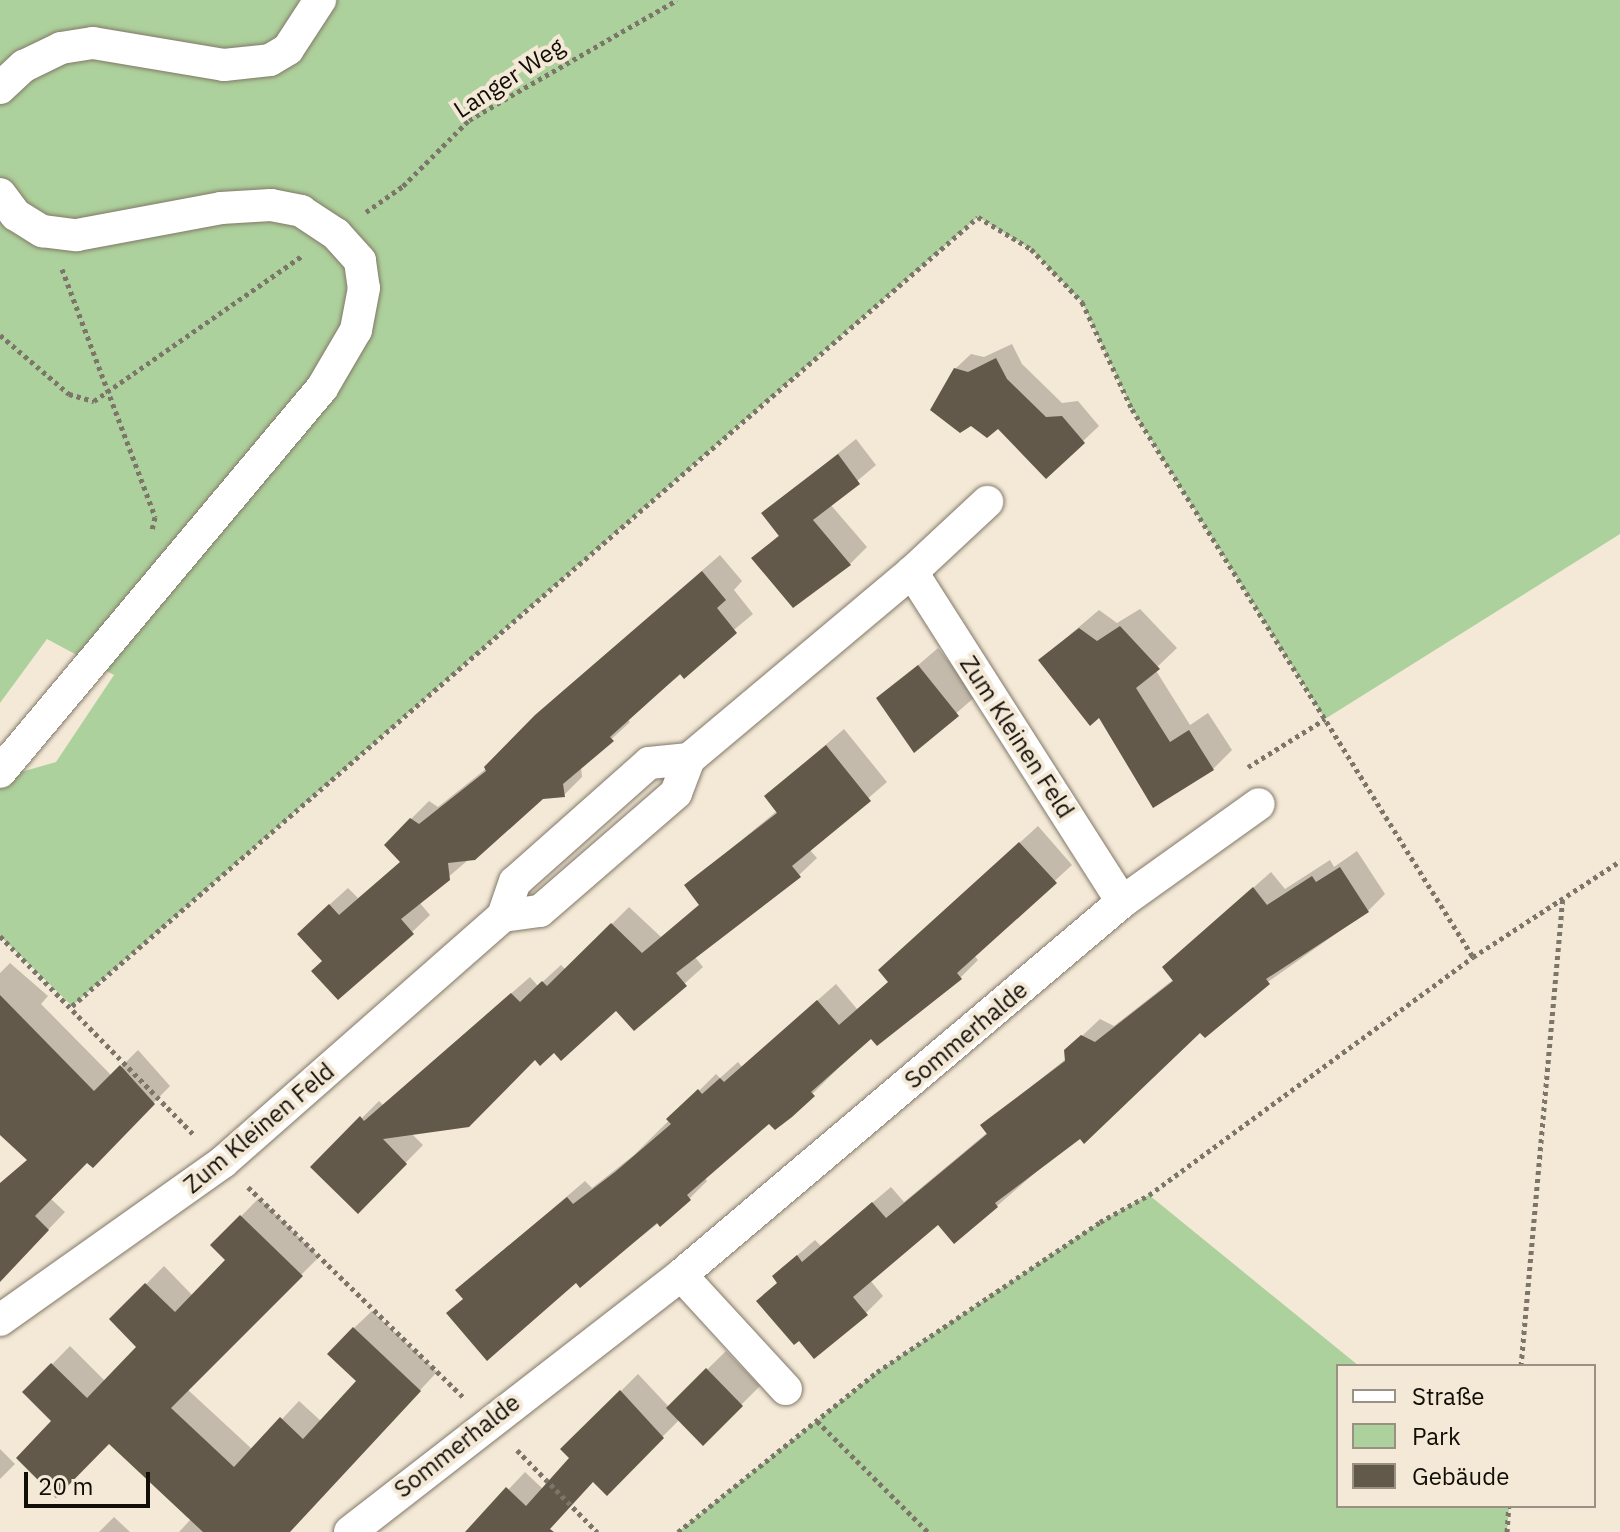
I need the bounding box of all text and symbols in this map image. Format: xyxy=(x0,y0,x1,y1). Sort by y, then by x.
street label: Langer Weg xyxy=(449,32,569,124)
street label: Zum Kleinen Feld xyxy=(954,651,1080,823)
street label: Sommerhalde xyxy=(899,975,1033,1095)
street label: Zum Kleinen Feld xyxy=(178,1057,340,1199)
legend xyxy=(1336,1364,1596,1508)
text: Straße xyxy=(1412,1380,1484,1412)
street label: Sommerhalde xyxy=(389,1388,525,1504)
text: Park xyxy=(1412,1420,1461,1452)
scale bar xyxy=(28,1456,154,1506)
text: Gebäude xyxy=(1412,1460,1509,1492)
text: 20 m xyxy=(38,1470,93,1502)

